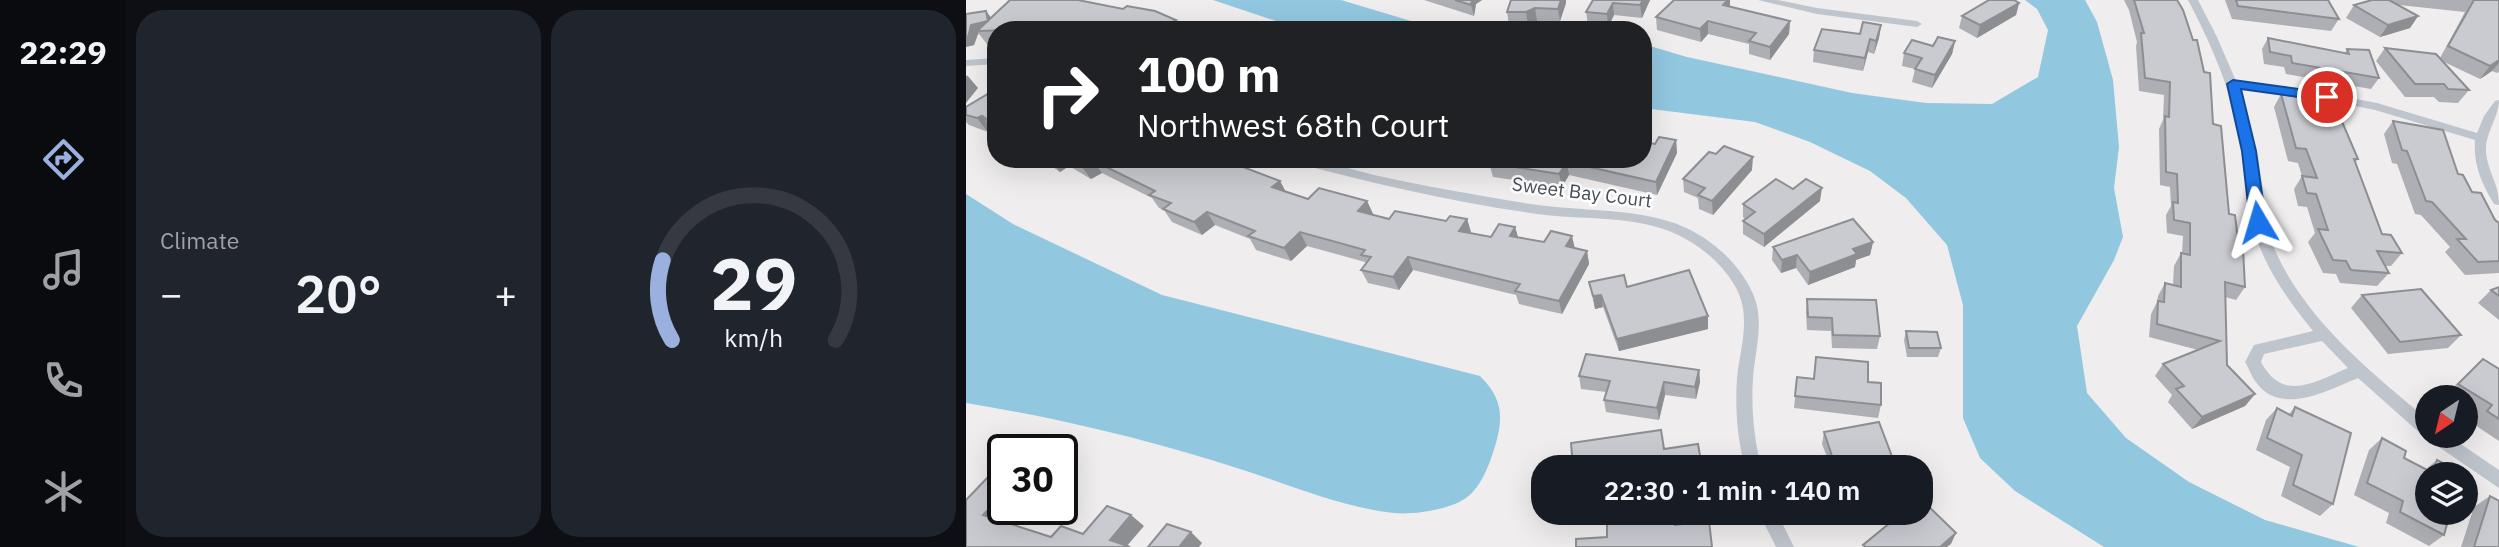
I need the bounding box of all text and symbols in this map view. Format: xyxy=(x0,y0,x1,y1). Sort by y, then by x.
text: 22:29 xyxy=(19,31,107,73)
text: 100 m xyxy=(1137,42,1281,105)
icon: right xyxy=(1022,49,1113,140)
pin xyxy=(2297,67,2357,127)
icon: arrive xyxy=(2308,78,2346,116)
text: Northwest 68th Court xyxy=(1137,104,1449,146)
icon: directions xyxy=(39,135,88,184)
street label: Sweet Bay Court xyxy=(1511,172,1653,212)
position arrow xyxy=(2221,185,2295,259)
text: Climate xyxy=(160,225,239,255)
text: 29 xyxy=(710,235,797,330)
icon: music xyxy=(39,245,88,294)
text: 20° xyxy=(295,260,382,327)
text: − xyxy=(160,269,183,318)
text: + xyxy=(494,269,517,318)
text: km/h xyxy=(724,320,783,353)
icon: phone xyxy=(39,356,88,405)
north arrow xyxy=(2415,385,2478,448)
map controls xyxy=(2415,385,2478,525)
speed limit sign: 30 xyxy=(987,434,1078,525)
button: layers xyxy=(2415,462,2478,525)
icon: climate xyxy=(39,467,88,516)
text: 22:30 · 1 min · 140 m xyxy=(1604,473,1860,507)

